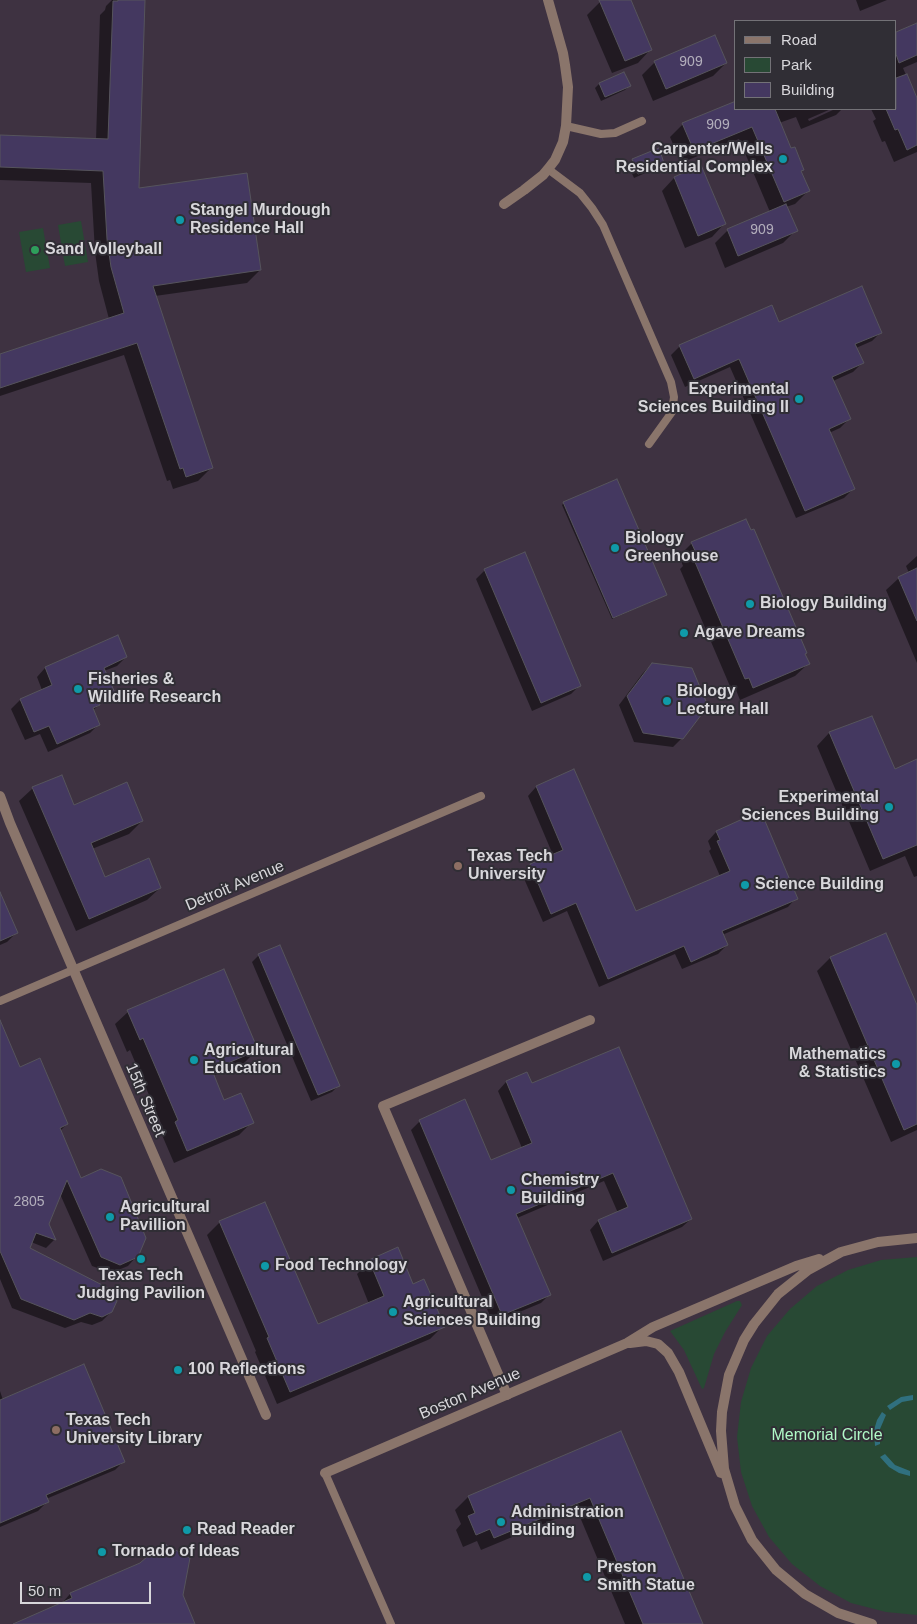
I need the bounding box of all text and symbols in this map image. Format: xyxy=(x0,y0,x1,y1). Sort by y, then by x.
legend xyxy=(734,20,897,110)
text: Road xyxy=(781,31,817,48)
house number: 909 xyxy=(679,54,703,70)
text: Park xyxy=(781,56,812,73)
text: Building xyxy=(781,81,834,98)
house number: 909 xyxy=(706,117,730,133)
place label: Carpenter/Wells Residential Complex xyxy=(616,140,773,178)
marker: Carpenter/Wells Residential Complex xyxy=(777,153,789,165)
place label: Stangel Murdough Residence Hall xyxy=(190,201,330,239)
marker: Stangel Murdough Residence Hall xyxy=(174,214,186,226)
house number: 909 xyxy=(750,222,774,238)
place label: Sand Volleyball xyxy=(45,240,162,260)
marker: Sand Volleyball xyxy=(29,244,41,256)
place label: Experimental Sciences Building II xyxy=(638,380,789,418)
marker: Experimental Sciences Building II xyxy=(793,393,805,405)
place label: Biology Greenhouse xyxy=(625,529,718,567)
marker: Biology Greenhouse xyxy=(609,542,621,554)
place label: Biology Building xyxy=(760,594,887,614)
marker: Biology Building xyxy=(744,598,756,610)
place label: Agave Dreams xyxy=(694,623,805,643)
marker: Agave Dreams xyxy=(678,627,690,639)
place label: Fisheries & Wildlife Research xyxy=(88,670,221,708)
place label: Biology Lecture Hall xyxy=(677,682,769,720)
marker: Fisheries & Wildlife Research xyxy=(72,683,84,695)
marker: Biology Lecture Hall xyxy=(661,695,673,707)
place label: Experimental Sciences Building xyxy=(741,788,879,826)
marker: Experimental Sciences Building xyxy=(883,801,895,813)
place label: Texas Tech University xyxy=(468,847,553,885)
street label: Detroit Avenue xyxy=(183,857,287,915)
marker: Texas Tech University xyxy=(452,860,464,872)
place label: Science Building xyxy=(755,875,884,895)
marker: Science Building xyxy=(739,879,751,891)
place label: Agricultural Education xyxy=(204,1041,294,1079)
place label: Mathematics & Statistics xyxy=(789,1045,886,1083)
marker: Agricultural Education xyxy=(188,1054,200,1066)
marker: Mathematics & Statistics xyxy=(890,1058,902,1070)
street label: 15th Street xyxy=(121,1060,169,1140)
place label: Chemistry Building xyxy=(521,1171,599,1209)
marker: Chemistry Building xyxy=(505,1184,517,1196)
house number: 2805 xyxy=(13,1194,45,1210)
place label: Agricultural Pavillion xyxy=(120,1198,210,1236)
marker: Agricultural Pavillion xyxy=(104,1211,116,1223)
marker: Texas Tech Judging Pavilion xyxy=(135,1253,147,1265)
place label: Food Technology xyxy=(275,1256,407,1276)
marker: Food Technology xyxy=(259,1260,271,1272)
place label: Texas Tech Judging Pavilion xyxy=(77,1266,205,1304)
place label: Agricultural Sciences Building xyxy=(403,1293,541,1331)
marker: Agricultural Sciences Building xyxy=(387,1306,399,1318)
place label: 100 Reflections xyxy=(188,1360,305,1380)
marker: 100 Reflections xyxy=(172,1364,184,1376)
street label: Boston Avenue xyxy=(416,1364,524,1424)
place label: Texas Tech University Library xyxy=(66,1411,202,1449)
marker: Texas Tech University Library xyxy=(50,1424,62,1436)
park label: Memorial Circle xyxy=(771,1426,883,1446)
place label: Administration Building xyxy=(511,1503,624,1541)
marker: Administration Building xyxy=(495,1516,507,1528)
place label: Read Reader xyxy=(197,1520,295,1540)
marker: Read Reader xyxy=(181,1524,193,1536)
place label: Tornado of Ideas xyxy=(112,1542,240,1562)
marker: Tornado of Ideas xyxy=(96,1546,108,1558)
place label: Preston Smith Statue xyxy=(597,1558,695,1596)
marker: Preston Smith Statue xyxy=(581,1571,593,1583)
scale bar xyxy=(22,1572,154,1604)
text: 50 m xyxy=(28,1582,61,1599)

